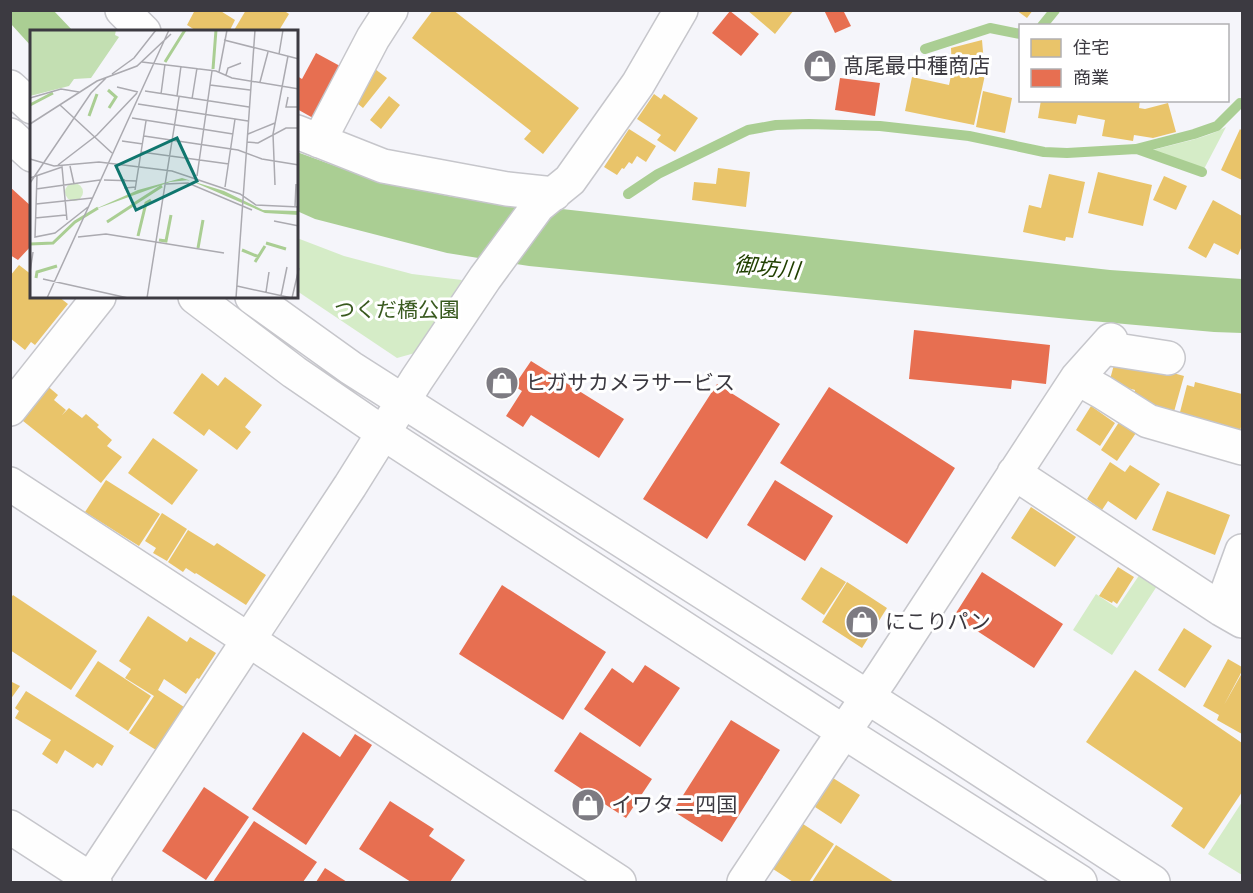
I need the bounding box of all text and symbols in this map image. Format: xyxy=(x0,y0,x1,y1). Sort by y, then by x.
legend xyxy=(1019,24,1229,102)
inset map xyxy=(30,30,298,298)
text: 住宅 xyxy=(1073,37,1109,58)
shop icon: 髙尾最中種商店 xyxy=(802,48,838,84)
place label: 髙尾最中種商店 xyxy=(843,54,990,78)
text: 商業 xyxy=(1073,67,1109,88)
water label: 御坊川 xyxy=(733,252,803,284)
park label: つくだ橋公園 xyxy=(334,298,460,322)
shop icon: ヒガサカメラサービス xyxy=(484,365,520,401)
place label: ヒガサカメラサービス xyxy=(525,371,735,395)
shop icon: にこりパン xyxy=(844,604,880,640)
place label: にこりパン xyxy=(885,610,991,634)
shop icon: イワタニ四国 xyxy=(570,787,606,823)
place label: イワタニ四国 xyxy=(611,793,737,817)

